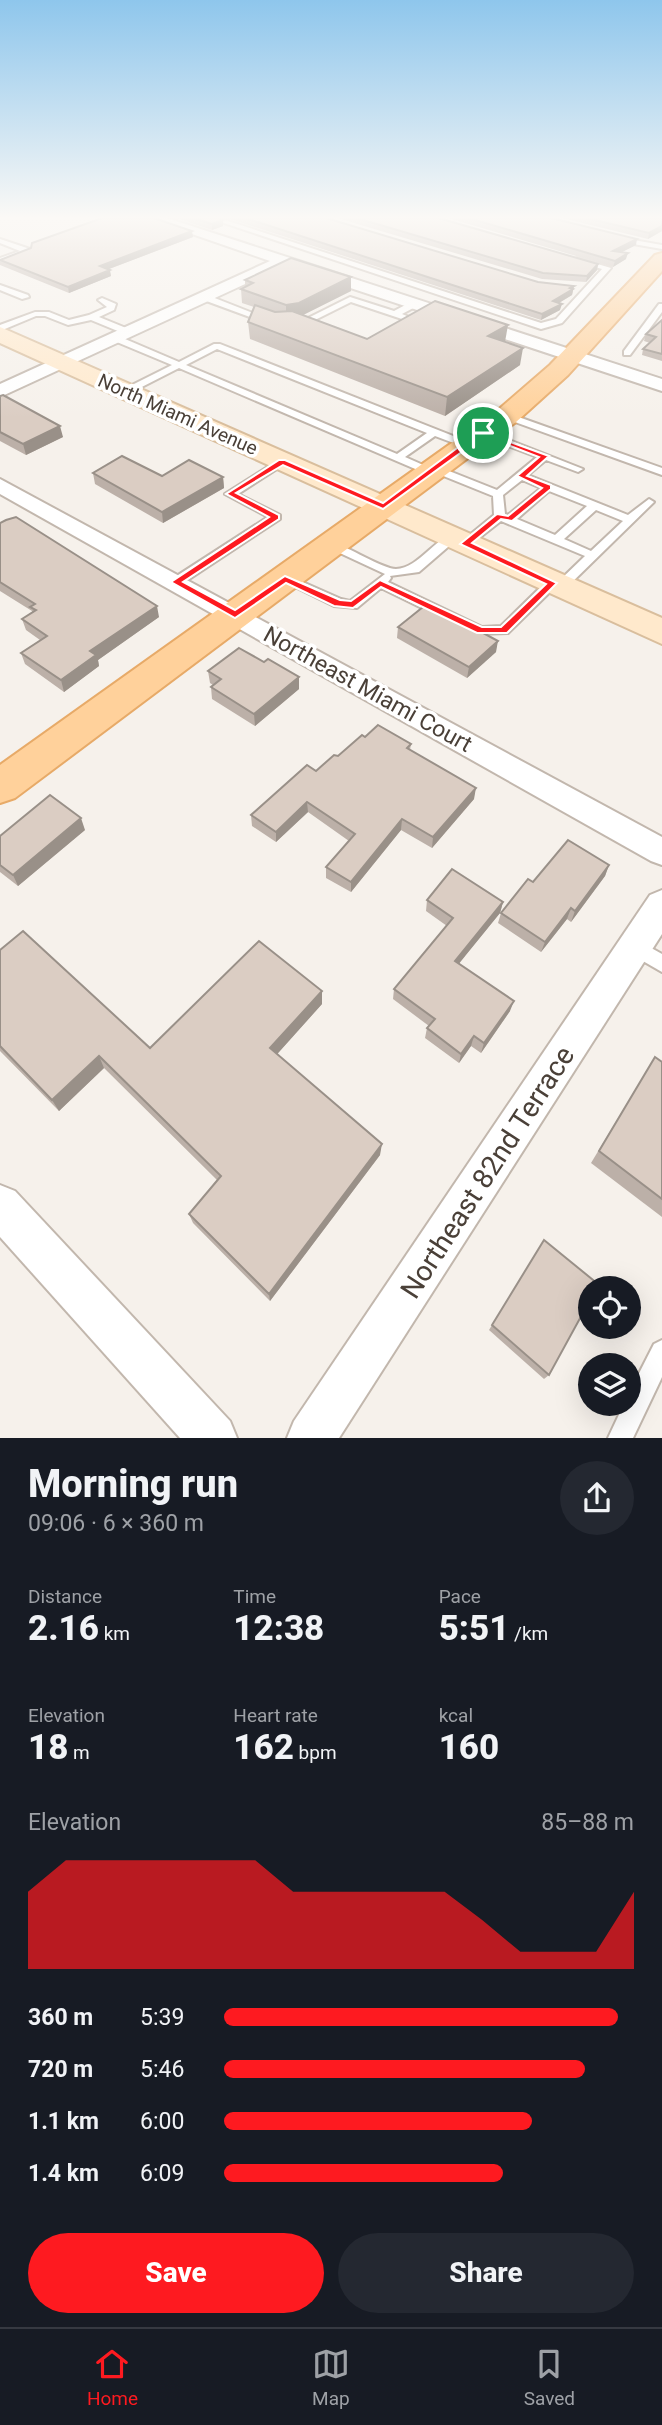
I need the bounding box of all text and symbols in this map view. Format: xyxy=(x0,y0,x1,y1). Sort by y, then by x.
street label: North Miami Avenue xyxy=(94,369,261,460)
pin xyxy=(453,403,513,463)
icon: arrive xyxy=(464,414,502,452)
street label: Northeast Miami Court xyxy=(259,621,477,758)
street label: Northeast 82nd Terrace xyxy=(394,1040,581,1304)
map controls xyxy=(578,1276,641,1416)
button: locate xyxy=(578,1276,641,1339)
button: layers xyxy=(578,1353,641,1416)
button: share xyxy=(560,1461,634,1535)
text: Morning run xyxy=(28,1462,238,1506)
text: 09:06 · 6 × 360 m xyxy=(28,1510,204,1537)
text: Distance xyxy=(28,1585,102,1608)
text: Time xyxy=(233,1585,276,1608)
text: Pace xyxy=(439,1585,481,1608)
text: 2.16 xyxy=(28,1608,99,1649)
text: 12:38 xyxy=(233,1608,324,1649)
text: 5:51 xyxy=(439,1608,509,1649)
text: km xyxy=(99,1622,130,1645)
text: /km xyxy=(509,1622,548,1645)
text: Elevation xyxy=(28,1704,105,1727)
text: Heart rate xyxy=(233,1704,318,1727)
text: kcal xyxy=(439,1704,473,1727)
text: 18 xyxy=(28,1727,68,1768)
text: 162 xyxy=(233,1727,294,1768)
text: 160 xyxy=(439,1727,499,1768)
text: m xyxy=(68,1741,90,1764)
text: bpm xyxy=(294,1741,337,1764)
text: Elevation xyxy=(28,1809,121,1836)
text: 85–88 m xyxy=(541,1809,634,1836)
text: 360 m xyxy=(28,2004,93,2031)
text: 5:39 xyxy=(140,2004,184,2031)
text: 720 m xyxy=(28,2056,93,2083)
text: 5:46 xyxy=(140,2056,184,2083)
text: 1.1 km xyxy=(28,2108,99,2135)
text: 6:00 xyxy=(140,2108,184,2135)
text: 1.4 km xyxy=(28,2160,99,2187)
text: 6:09 xyxy=(140,2160,184,2187)
button: Save xyxy=(28,2233,324,2313)
button: Share xyxy=(338,2233,634,2313)
tab: Home xyxy=(87,2345,138,2410)
tab: Map xyxy=(312,2345,350,2410)
tab: Saved xyxy=(524,2345,575,2410)

